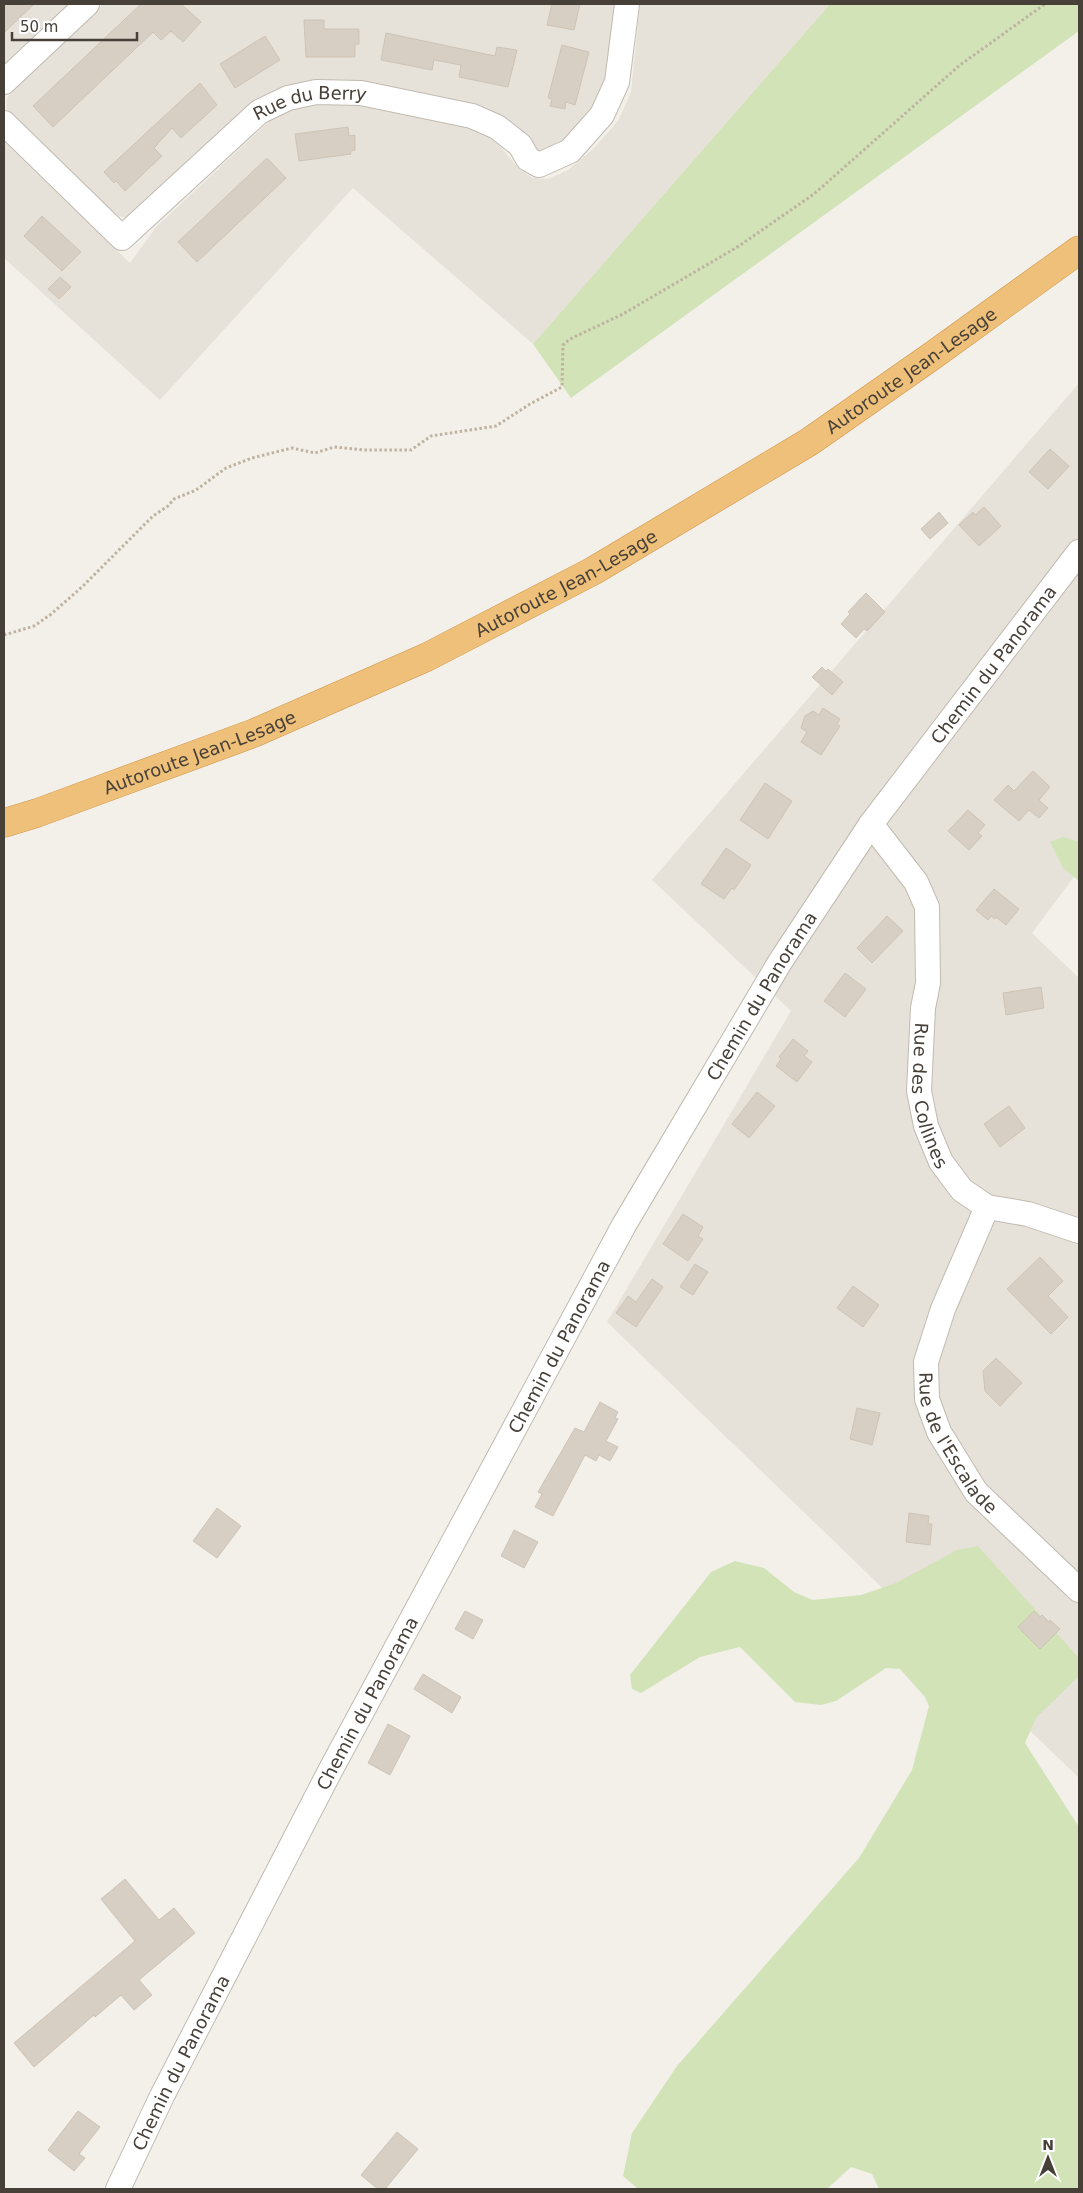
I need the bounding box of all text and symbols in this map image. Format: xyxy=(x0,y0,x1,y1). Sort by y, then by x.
scale bar xyxy=(12,10,138,42)
text: 50 m xyxy=(20,18,58,36)
street label: Rue du Berry xyxy=(250,81,369,124)
street label: Autoroute Jean-Lesage xyxy=(822,303,1000,438)
street label: Autoroute Jean-Lesage xyxy=(471,525,661,641)
street label: Chemin du Panorama xyxy=(926,581,1060,748)
street label: Autoroute Jean-Lesage xyxy=(100,706,299,798)
street label: Chemin du Panorama xyxy=(702,908,821,1084)
street label: Rue des Collines xyxy=(908,1022,952,1172)
street label: Chemin du Panorama xyxy=(503,1256,614,1437)
street label: Rue de l'Escalade xyxy=(916,1372,1002,1517)
street label: Chemin du Panorama xyxy=(312,1613,422,1793)
street label: Chemin du Panorama xyxy=(127,1971,233,2154)
north arrow xyxy=(1023,2133,1073,2183)
text: N xyxy=(1042,2137,1054,2153)

